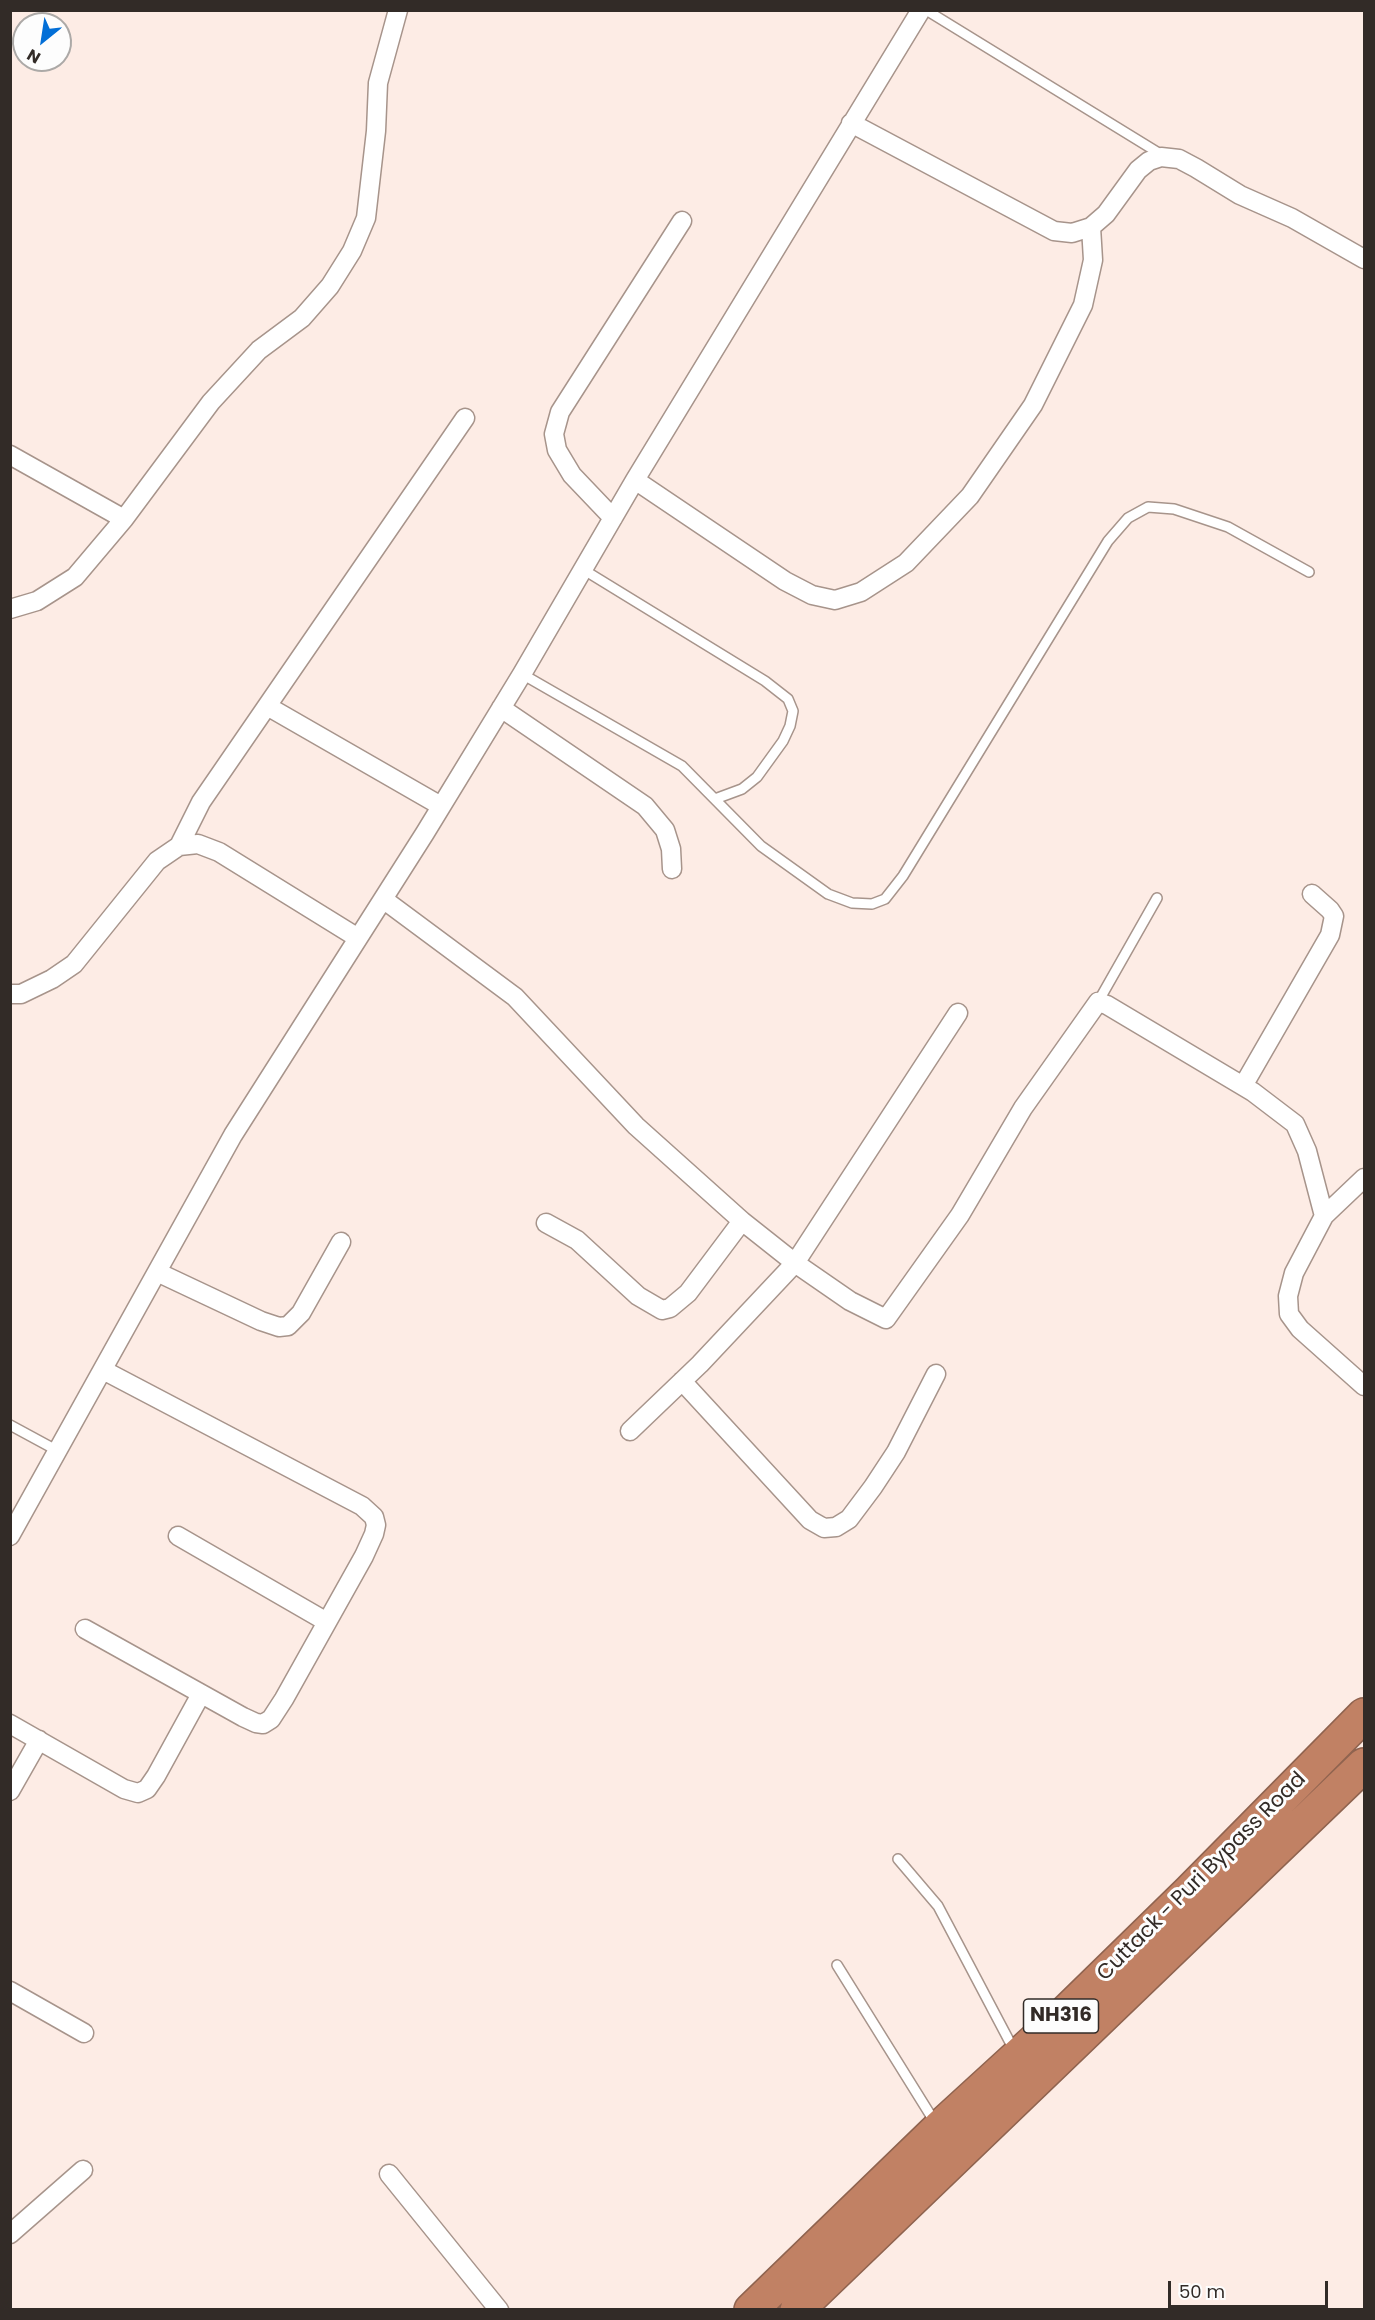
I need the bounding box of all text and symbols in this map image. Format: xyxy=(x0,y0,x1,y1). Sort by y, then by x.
north arrow xyxy=(12,12,72,72)
text: N xyxy=(23,43,45,69)
street label: Cuttack - Puri Bypass Road xyxy=(1092,1767,1312,1987)
road number: NH316 xyxy=(1024,1999,1098,2033)
scale bar xyxy=(1171,2269,1332,2307)
text: 50 m xyxy=(1179,2279,1225,2304)

